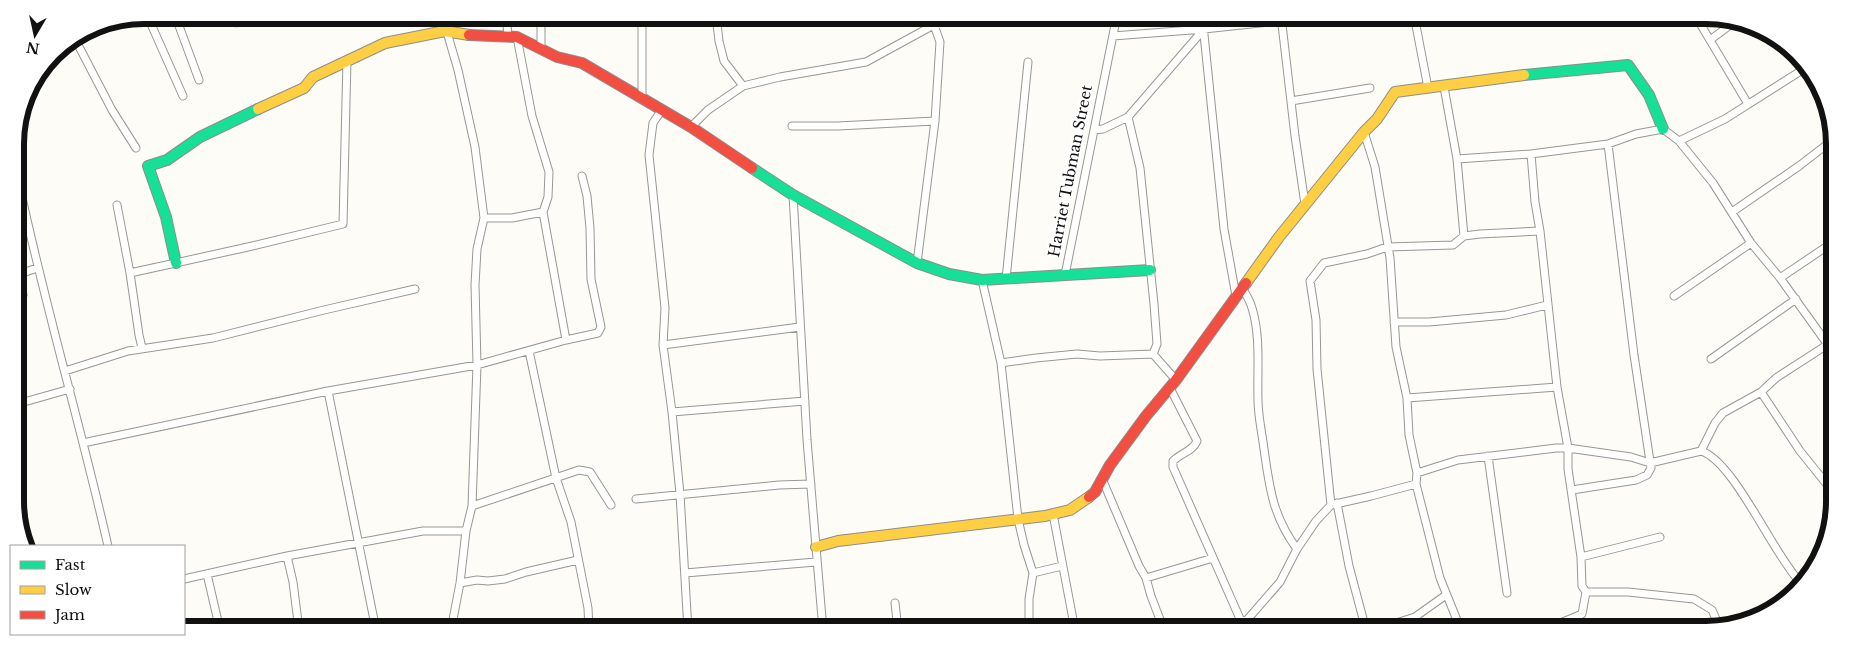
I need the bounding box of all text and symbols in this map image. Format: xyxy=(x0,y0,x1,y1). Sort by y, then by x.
north arrow xyxy=(10,10,60,60)
text: N xyxy=(25,38,41,58)
street label: Harriet Tubman Street xyxy=(1044,83,1096,259)
legend xyxy=(10,545,185,635)
text: Fast xyxy=(55,555,86,574)
text: Slow xyxy=(55,580,92,599)
text: Jam xyxy=(53,605,85,624)

